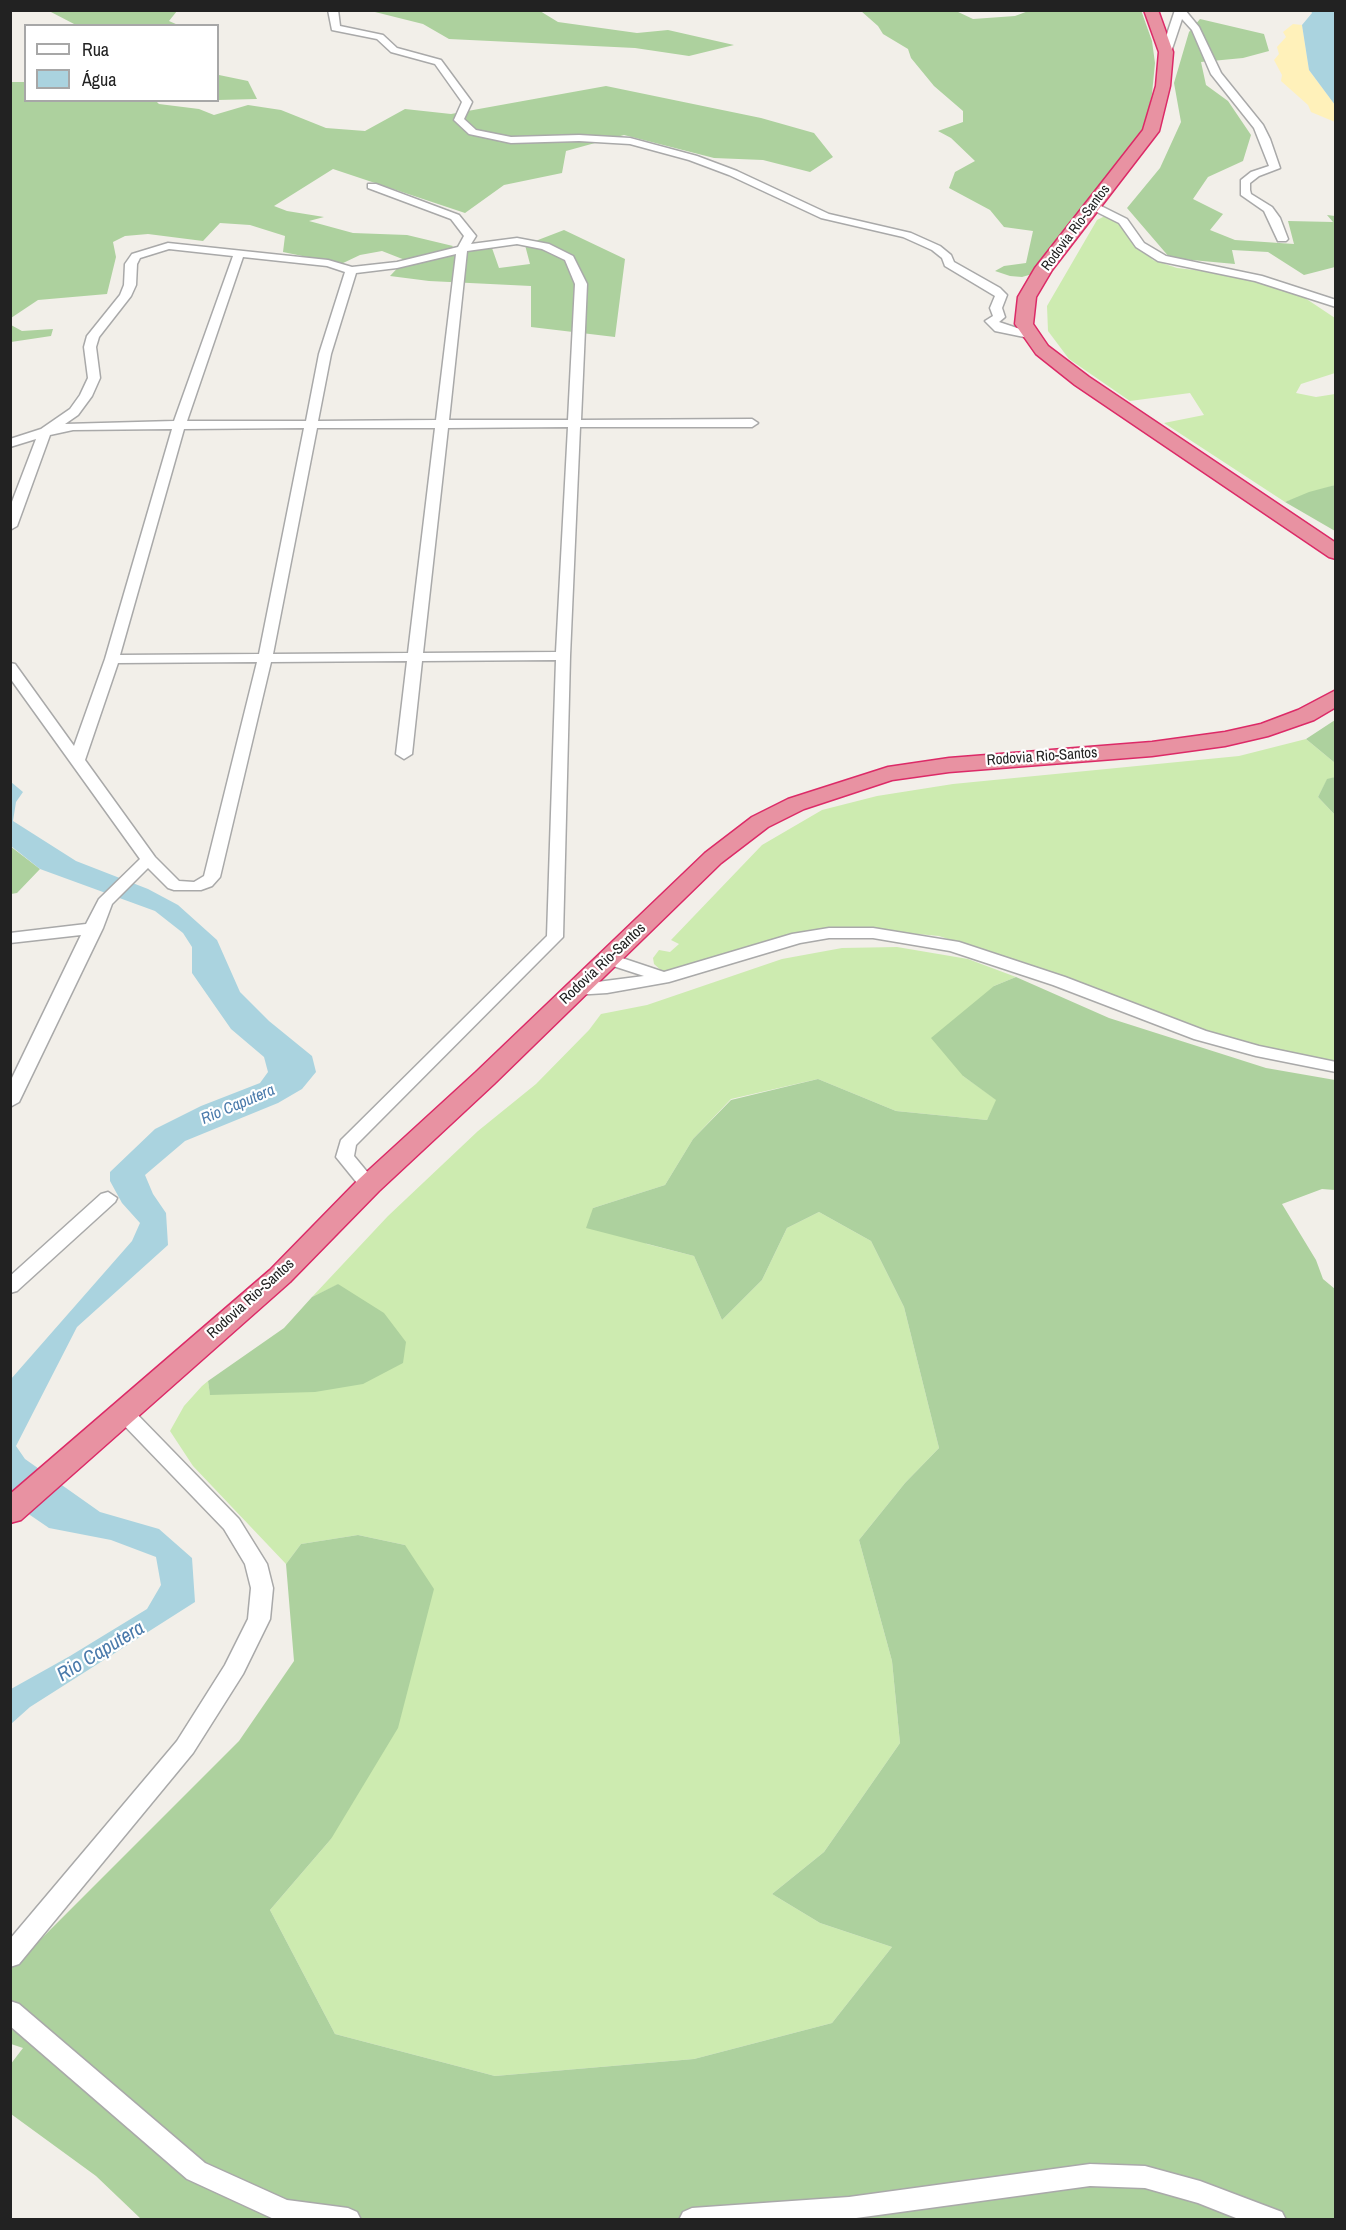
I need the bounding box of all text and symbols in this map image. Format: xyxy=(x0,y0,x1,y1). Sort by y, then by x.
legend xyxy=(24,24,219,102)
text: Rua xyxy=(82,37,109,62)
text: Água xyxy=(82,67,116,92)
street label: Rodovia Rio-Santos xyxy=(1038,182,1114,274)
street label: Rodovia Rio-Santos xyxy=(986,744,1098,770)
street label: Rodovia Rio-Santos xyxy=(556,920,650,1008)
water label: Rio Caputera xyxy=(198,1081,278,1129)
street label: Rodovia Rio-Santos xyxy=(204,1255,298,1343)
water label: Rio Caputera xyxy=(53,1617,149,1687)

